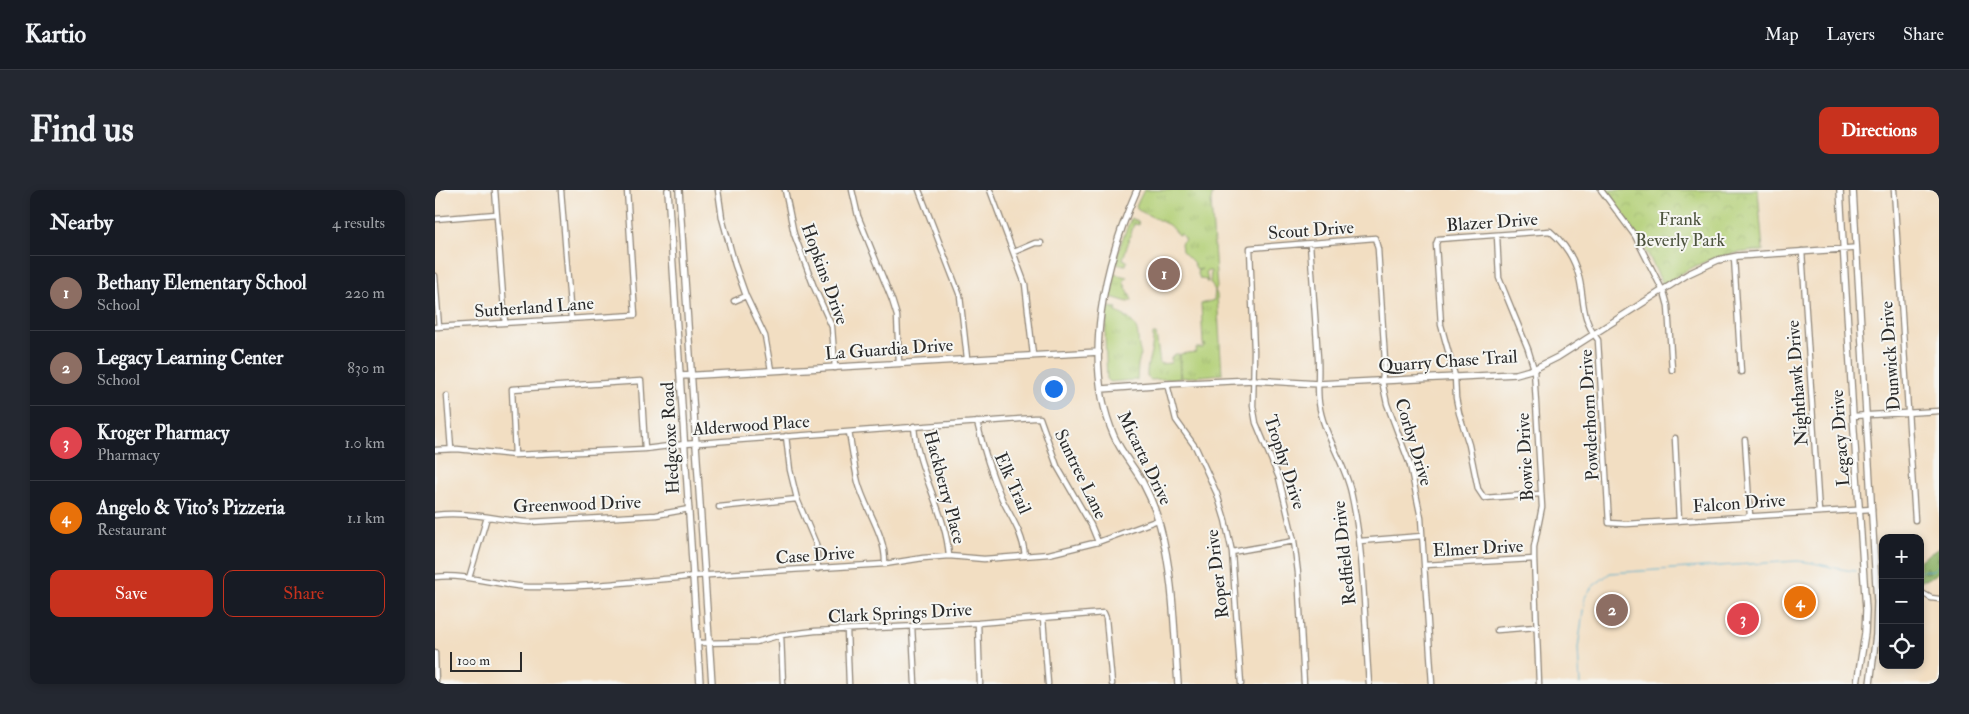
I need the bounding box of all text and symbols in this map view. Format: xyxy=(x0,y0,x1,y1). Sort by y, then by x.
text: Kartio xyxy=(25,19,86,50)
text: Map xyxy=(1765,23,1799,46)
text: Layers xyxy=(1827,23,1875,46)
text: Share xyxy=(1903,23,1944,46)
button: Directions xyxy=(1819,107,1939,154)
text: Find us xyxy=(30,108,134,152)
street label: Blazer Drive xyxy=(1446,208,1539,237)
park label: Frank Beverly Park xyxy=(1635,208,1725,252)
text: Nearby xyxy=(50,209,113,236)
text: 4 results xyxy=(332,213,385,233)
street label: Scout Drive xyxy=(1267,216,1355,245)
street label: Hopkins Drive xyxy=(796,220,854,328)
pin: 1 xyxy=(1148,255,1180,293)
text: Bethany Elementary School xyxy=(97,271,307,295)
text: 1 xyxy=(63,283,69,303)
text: 220 m xyxy=(345,283,385,303)
street label: Sutherland Lane xyxy=(473,292,595,323)
text: School xyxy=(97,295,140,315)
street label: Dunwick Drive xyxy=(1875,300,1906,411)
street label: Nighthawk Drive xyxy=(1782,319,1813,447)
street label: La Guardia Drive xyxy=(824,334,955,365)
street label: Quarry Chase Trail xyxy=(1378,345,1519,378)
text: Legacy Learning Center xyxy=(97,346,283,370)
street label: Powderhorn Drive xyxy=(1575,348,1604,481)
text: 2 xyxy=(62,358,70,378)
text: 830 m xyxy=(347,358,385,378)
text: School xyxy=(97,370,140,390)
your location xyxy=(1041,376,1067,402)
street label: Hedgcoxe Road xyxy=(656,381,685,495)
street label: Legacy Drive xyxy=(1826,388,1855,487)
street label: Corby Drive xyxy=(1389,396,1438,489)
street label: Micarta Drive xyxy=(1112,407,1177,509)
street label: Alderwood Place xyxy=(691,410,811,441)
street label: Trophy Drive xyxy=(1258,412,1311,513)
street label: Bowie Drive xyxy=(1512,412,1539,502)
text: Kroger Pharmacy xyxy=(97,421,229,445)
street label: Suntree Lane xyxy=(1049,426,1112,523)
street label: Hackberry Place xyxy=(918,428,971,547)
text: 3 xyxy=(63,433,69,453)
text: 1.0 km xyxy=(345,433,385,453)
text: Pharmacy xyxy=(97,445,160,465)
street label: Elk Trail xyxy=(989,449,1036,518)
street label: Falcon Drive xyxy=(1692,489,1787,518)
street label: Greenwood Drive xyxy=(513,491,642,518)
text: Angelo & Vito's Pizzeria xyxy=(97,496,285,520)
street label: Redfield Drive xyxy=(1328,499,1361,606)
text: 4 xyxy=(62,508,70,528)
text: 1.1 km xyxy=(347,508,385,528)
text: Restaurant xyxy=(97,520,166,540)
street label: Roper Drive xyxy=(1201,528,1234,620)
map controls xyxy=(1879,534,1924,669)
button: + xyxy=(1879,534,1924,579)
street label: Elmer Drive xyxy=(1432,535,1524,562)
street label: Case Drive xyxy=(775,541,856,570)
button: Save xyxy=(50,570,213,617)
button: Share xyxy=(223,570,385,617)
button: − xyxy=(1879,579,1924,624)
pin: 4 xyxy=(1784,583,1816,621)
pin: 2 xyxy=(1596,591,1628,629)
street label: Clark Springs Drive xyxy=(827,598,973,629)
pin: 3 xyxy=(1727,600,1759,638)
button: locate xyxy=(1879,624,1924,669)
scale bar xyxy=(450,649,523,672)
text: 100 m xyxy=(457,652,490,669)

